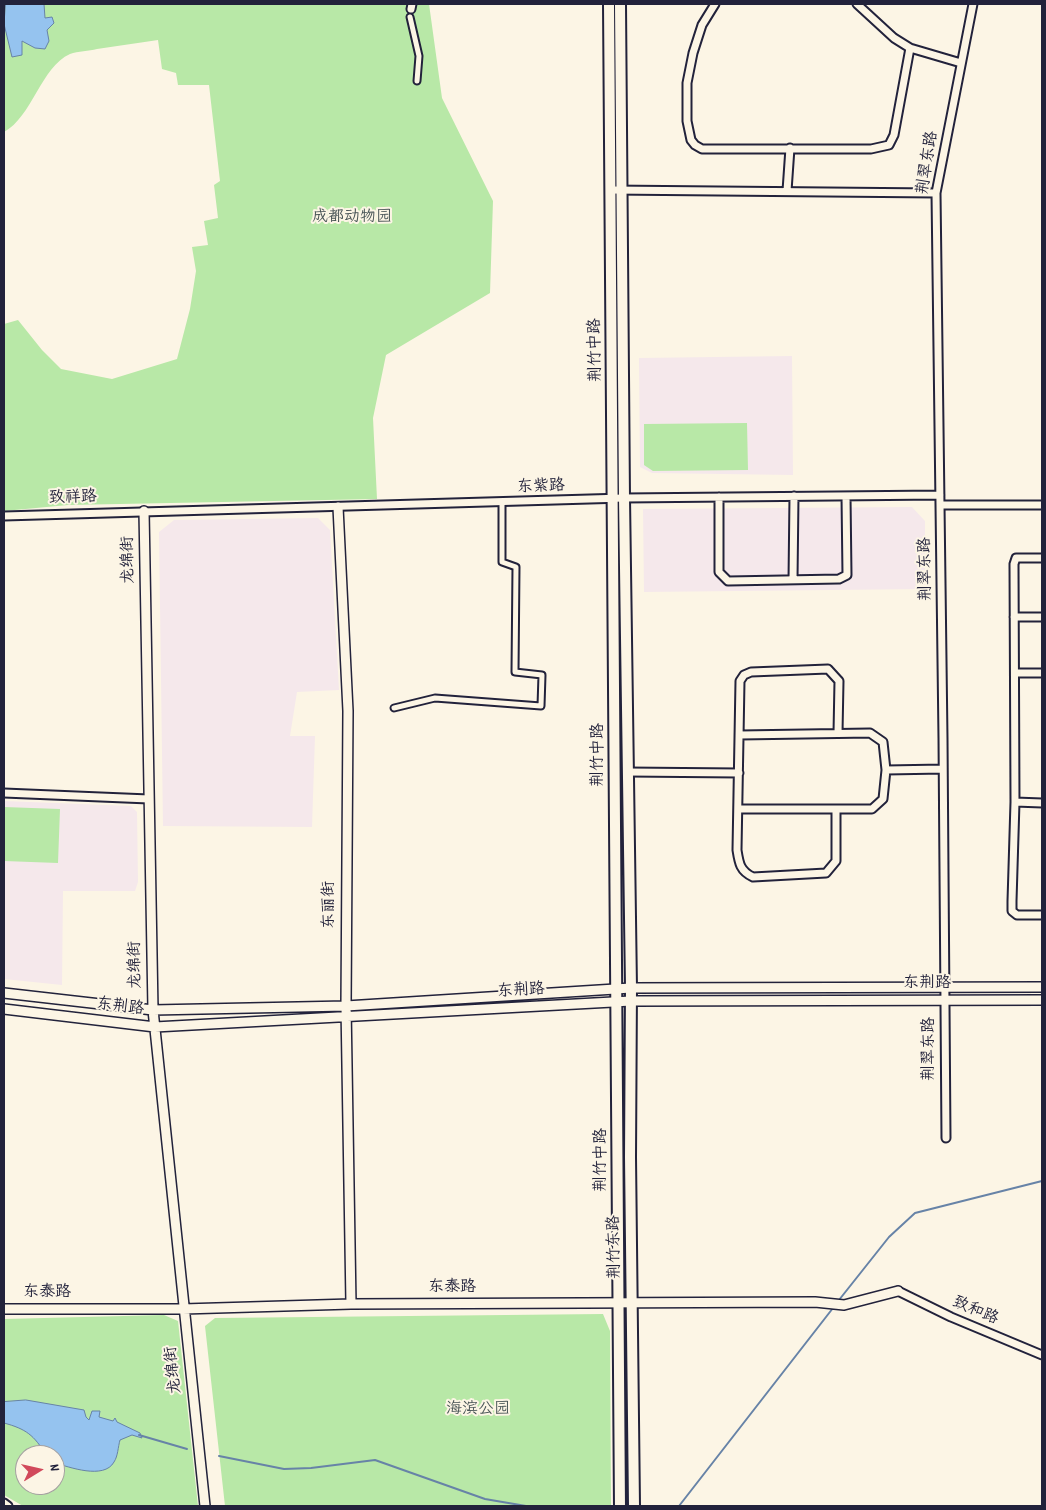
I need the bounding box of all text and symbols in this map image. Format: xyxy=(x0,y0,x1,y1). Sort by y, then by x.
street label: 荆翠东路 xyxy=(915,130,943,196)
park label: 成都动物园 xyxy=(312,209,392,229)
street label: 荆竹中路 xyxy=(587,318,607,382)
street label: 东紫路 xyxy=(517,478,565,498)
street label: 致祥路 xyxy=(49,489,97,509)
street label: 龙绵街 xyxy=(120,536,140,584)
street label: 荆翠东路 xyxy=(917,537,937,601)
street label: 荆竹中路 xyxy=(590,723,610,787)
street label: 东丽街 xyxy=(321,881,341,929)
street label: 龙绵街 xyxy=(127,941,147,989)
street label: 东荆路 xyxy=(903,975,951,995)
street label: 东荆路 xyxy=(497,981,545,1003)
street label: 东荆路 xyxy=(95,996,145,1020)
street label: 荆翠东路 xyxy=(921,1017,941,1081)
street label: 荆竹中路 xyxy=(593,1128,613,1192)
street label: 荆竹东路 xyxy=(606,1215,626,1279)
street label: 东泰路 xyxy=(428,1279,476,1299)
street label: 东泰路 xyxy=(23,1284,71,1304)
street label: 致和路 xyxy=(949,1294,1001,1330)
street label: 龙绵街 xyxy=(163,1345,187,1395)
park label: 海滨公园 xyxy=(446,1401,510,1421)
north arrow xyxy=(15,1445,65,1495)
text: N xyxy=(43,1463,64,1473)

